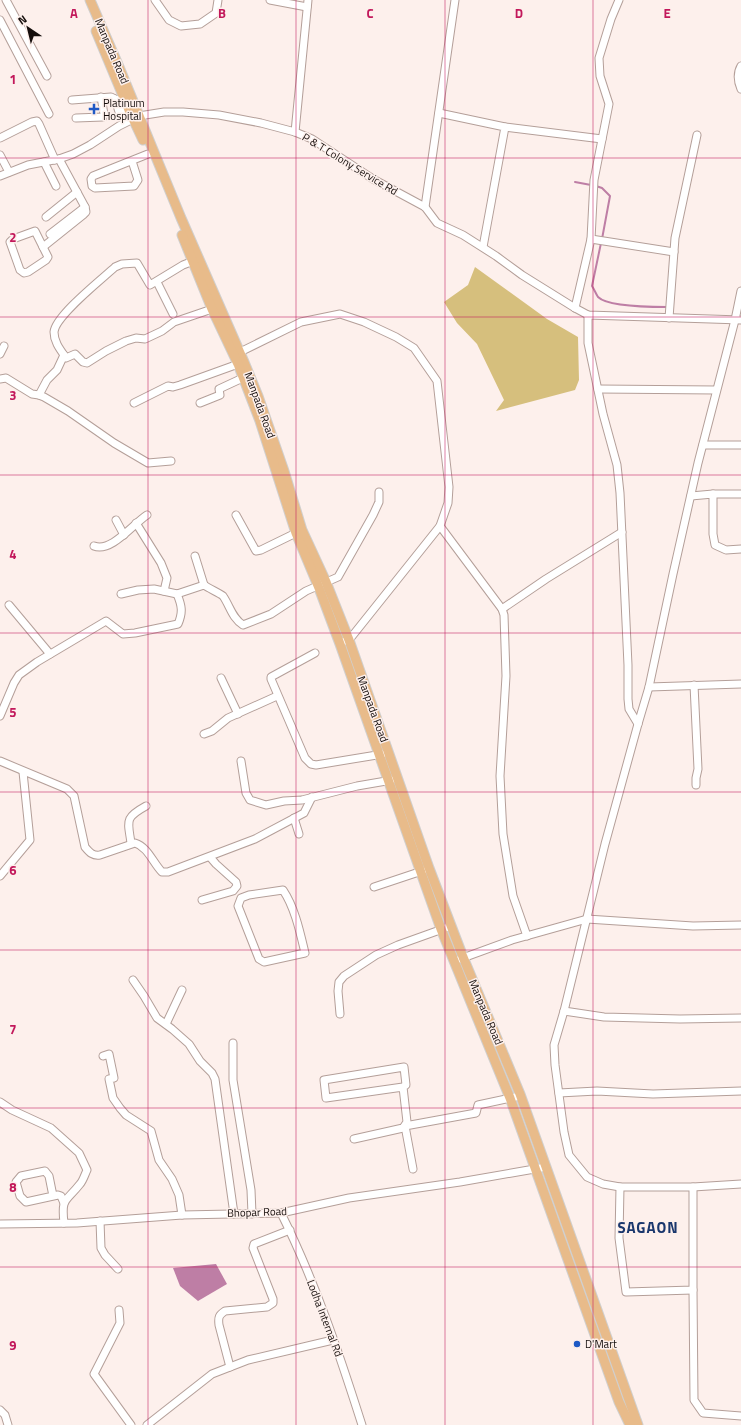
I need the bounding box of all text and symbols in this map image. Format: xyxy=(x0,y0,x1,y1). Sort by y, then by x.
text: A xyxy=(70,3,78,23)
text: B xyxy=(218,3,226,23)
text: C xyxy=(366,3,374,23)
text: D xyxy=(515,3,523,23)
text: E xyxy=(663,3,671,23)
north arrow xyxy=(8,8,48,48)
text: N xyxy=(15,11,30,29)
street label: Manpada Road xyxy=(91,16,133,86)
text: 1 xyxy=(9,69,17,89)
place label: Platinum Hospital xyxy=(103,95,145,124)
marker: Platinum Hospital xyxy=(88,103,100,115)
street label: P & T Colony Service Rd xyxy=(299,129,401,199)
text: 2 xyxy=(9,227,17,247)
street label: Manpada Road xyxy=(241,370,279,441)
text: 3 xyxy=(9,385,17,405)
text: 4 xyxy=(9,544,17,564)
street label: Manpada Road xyxy=(354,674,392,745)
text: 5 xyxy=(9,702,17,722)
text: 6 xyxy=(9,860,17,880)
street label: Manpada Road xyxy=(465,977,507,1047)
text: 7 xyxy=(9,1019,17,1039)
text: 8 xyxy=(9,1177,17,1197)
street label: Bhopar Road xyxy=(227,1203,287,1221)
district label: SAGAON xyxy=(617,1216,679,1239)
street label: Lodha Internal Rd xyxy=(303,1277,347,1359)
text: 9 xyxy=(9,1335,17,1355)
place label: D'Mart xyxy=(585,1336,617,1352)
marker: D'Mart xyxy=(572,1339,582,1349)

